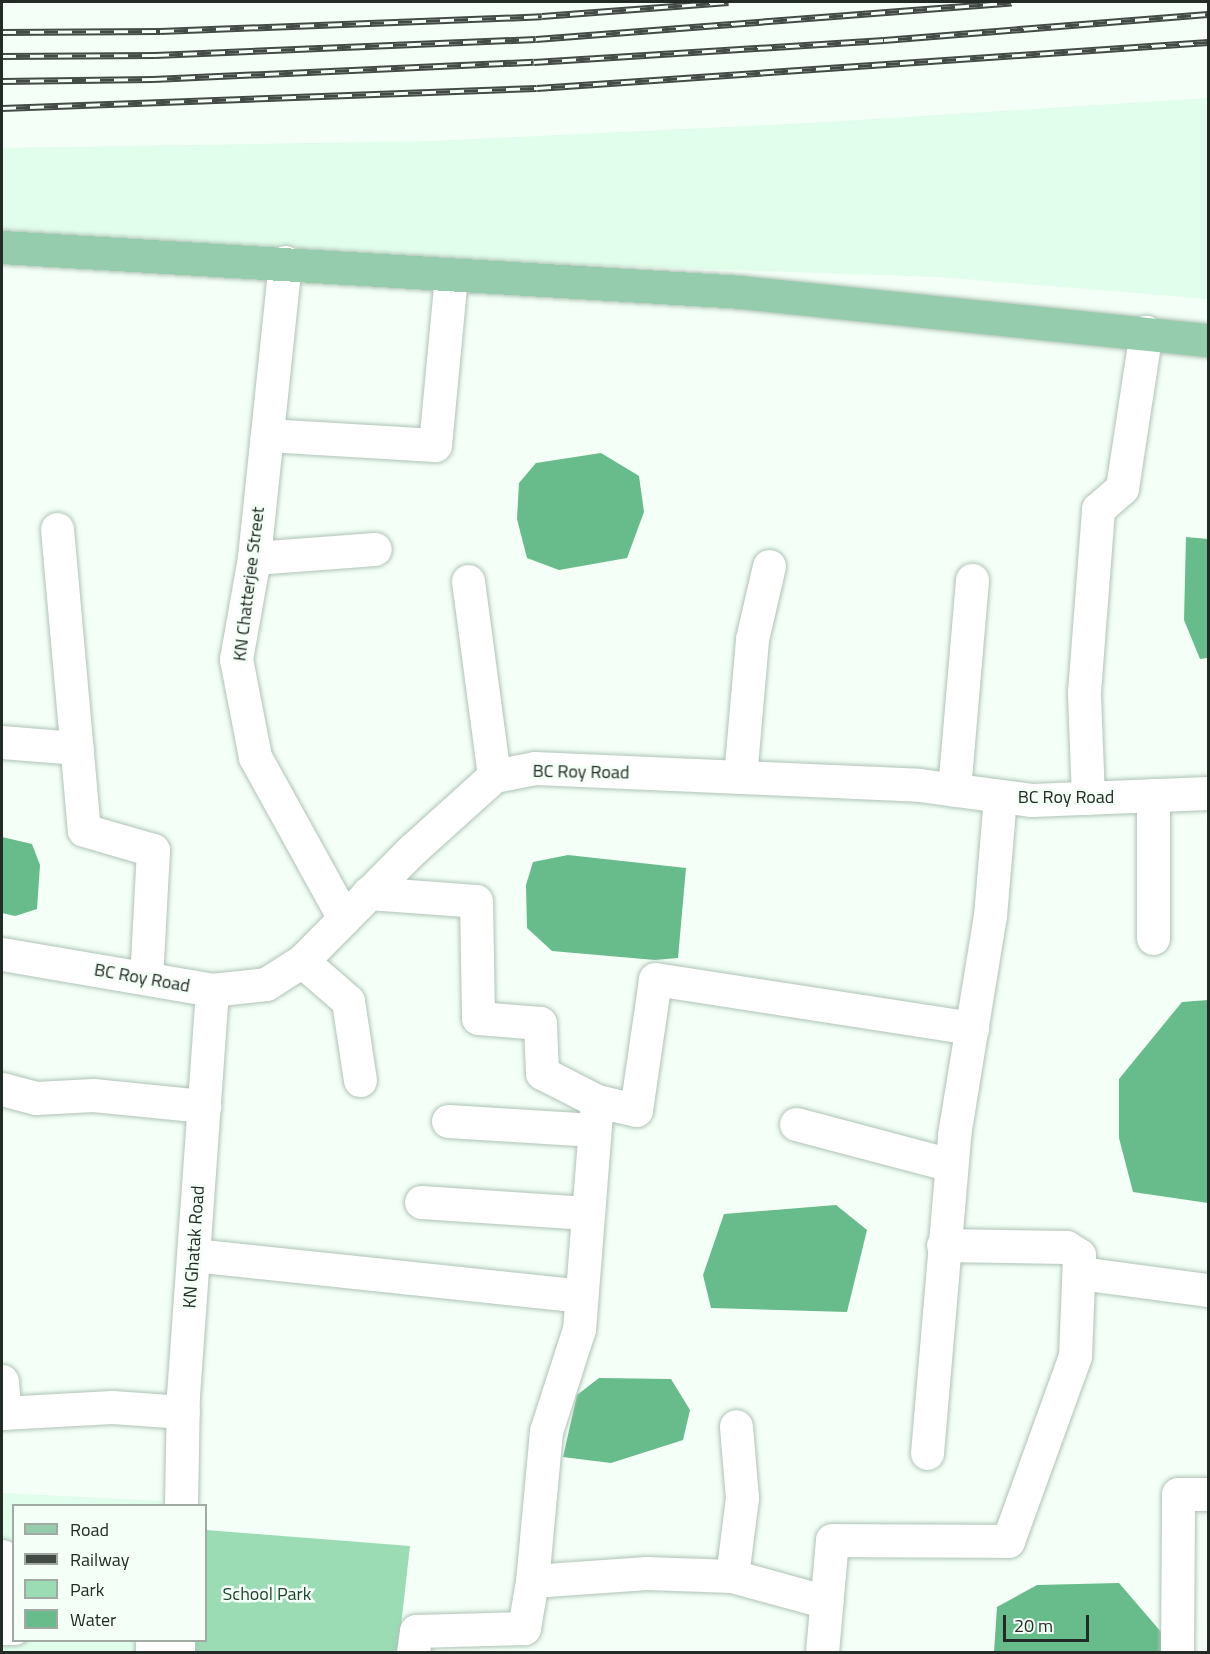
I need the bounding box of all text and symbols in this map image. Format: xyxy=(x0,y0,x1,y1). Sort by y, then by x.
street label: KN Chatterjee Street xyxy=(229,506,269,662)
street label: BC Roy Road xyxy=(532,760,630,784)
street label: BC Roy Road xyxy=(1018,786,1114,808)
street label: BC Roy Road xyxy=(93,959,191,997)
street label: KN Ghatak Road xyxy=(179,1185,209,1309)
legend xyxy=(12,1504,207,1642)
text: Road xyxy=(70,1516,109,1543)
text: Railway xyxy=(70,1546,129,1573)
text: Park xyxy=(70,1576,104,1603)
park label: School Park xyxy=(223,1583,311,1605)
scale bar xyxy=(1006,1603,1092,1641)
text: Water xyxy=(70,1606,116,1633)
text: 20 m xyxy=(1014,1612,1053,1639)

